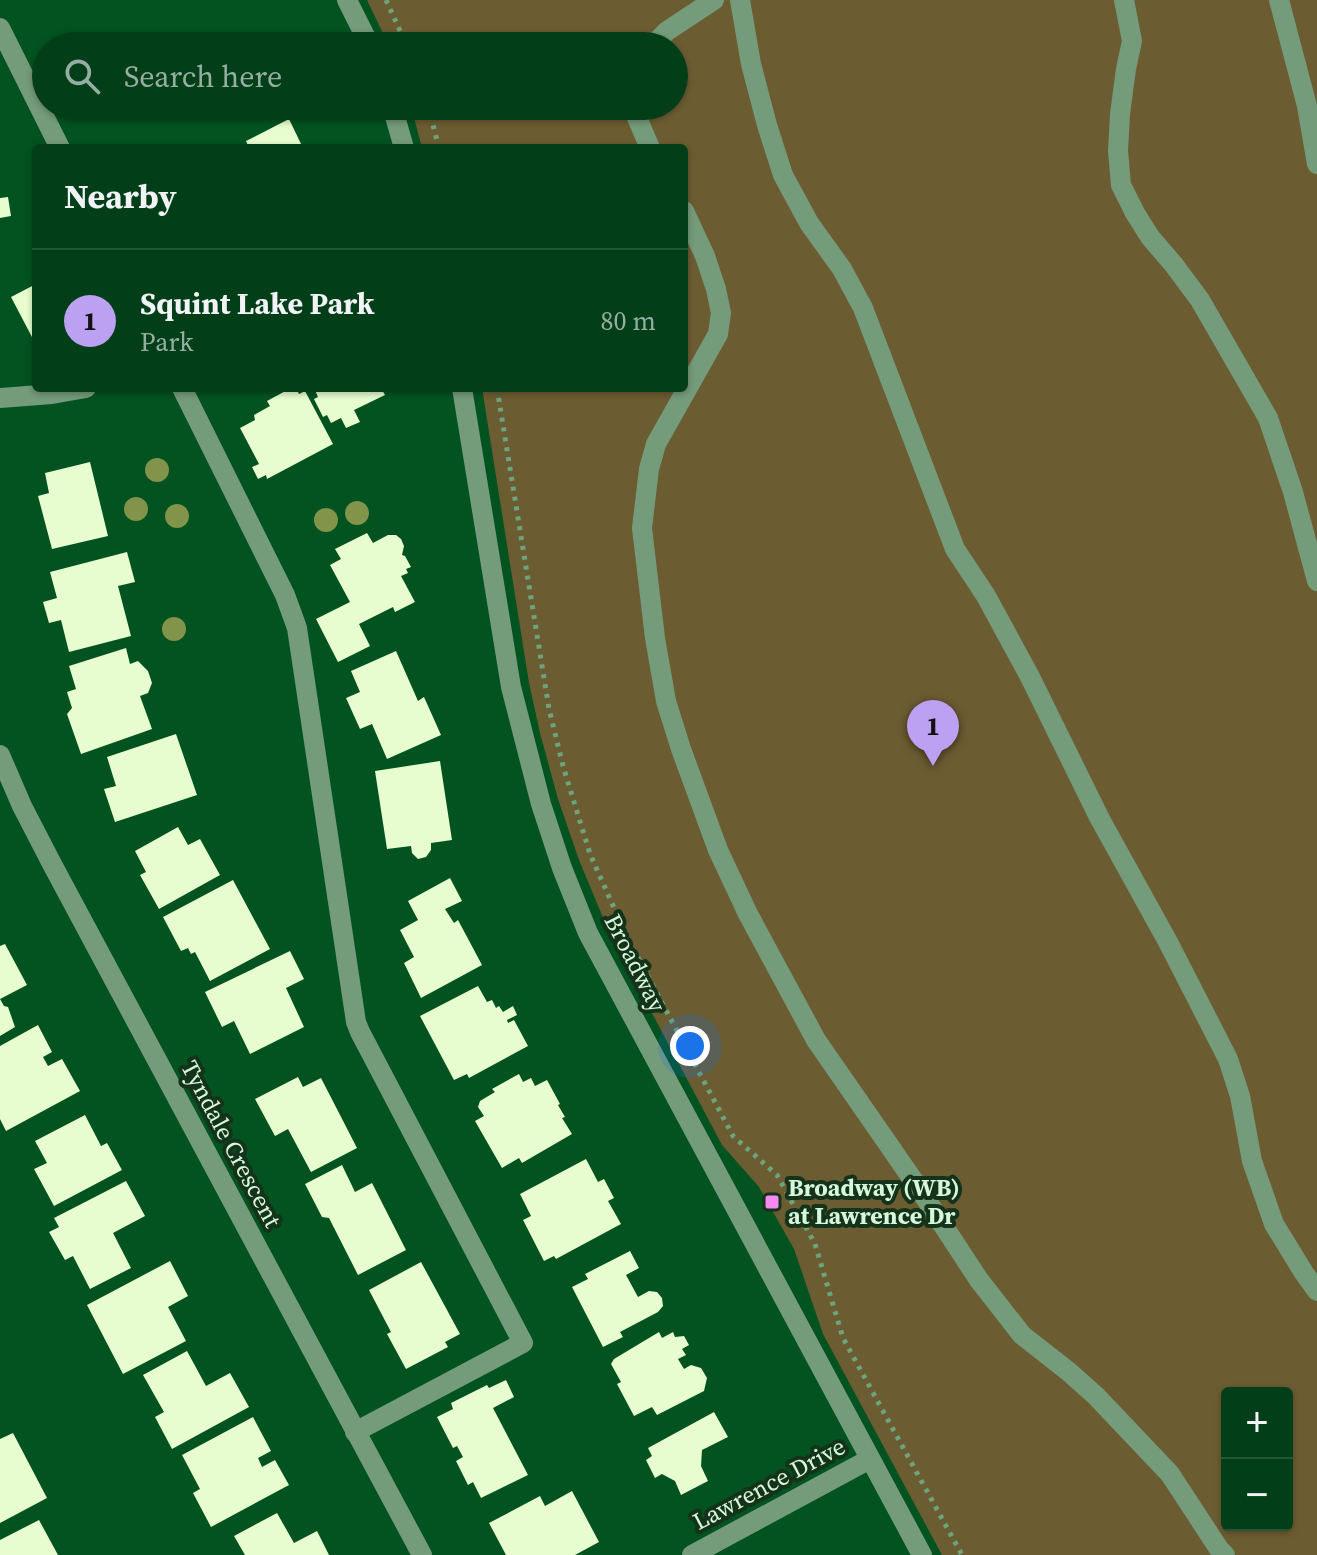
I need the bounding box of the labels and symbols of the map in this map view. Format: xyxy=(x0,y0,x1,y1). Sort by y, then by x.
pin: 1 xyxy=(907,700,959,766)
street label: Broadway xyxy=(597,908,675,1018)
your location xyxy=(670,1026,710,1066)
street label: Tyndale Crescent xyxy=(173,1054,289,1233)
place label: Broadway (WB) at Lawrence Dr xyxy=(788,1171,960,1232)
marker: Broadway (WB) at Lawrence Dr xyxy=(763,1193,781,1211)
street label: Lawrence Drive xyxy=(687,1429,851,1538)

